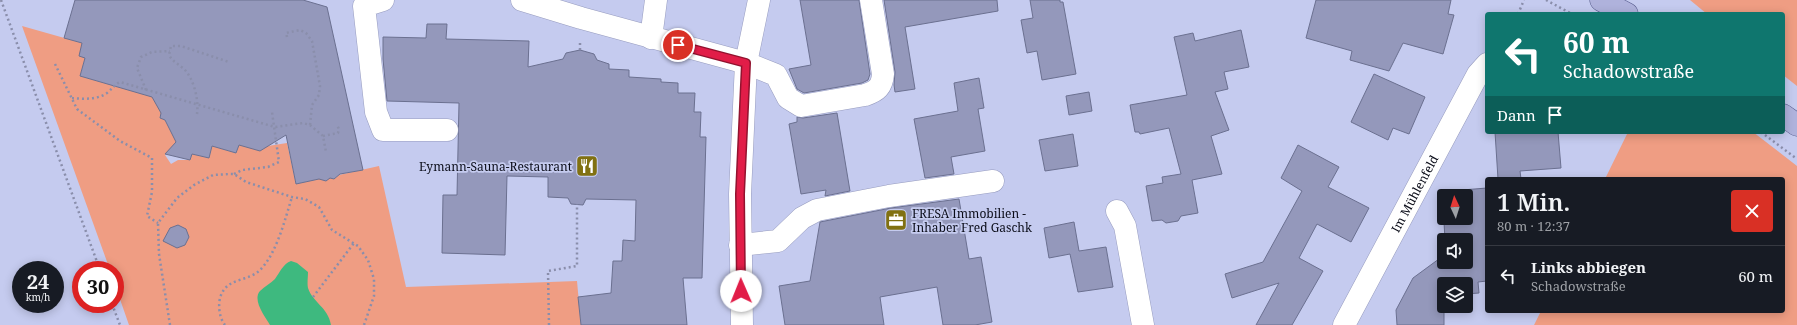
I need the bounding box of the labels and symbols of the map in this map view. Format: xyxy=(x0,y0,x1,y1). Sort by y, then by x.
pin xyxy=(661,28,695,62)
street label: Im Mühlenfeld xyxy=(1387,151,1442,235)
restaurant icon: Eymann-Sauna-Restaurant xyxy=(574,153,600,179)
place label: Eymann-Sauna-Restaurant xyxy=(419,158,572,175)
north arrow xyxy=(1437,189,1473,225)
place label: FRESA Immobilien - Inhaber Fred Gaschk xyxy=(912,205,1033,236)
office icon: FRESA Immobilien - Inhaber Fred Gaschk xyxy=(883,207,909,233)
speed limit sign: 30 xyxy=(72,261,124,313)
position arrow xyxy=(720,270,762,312)

